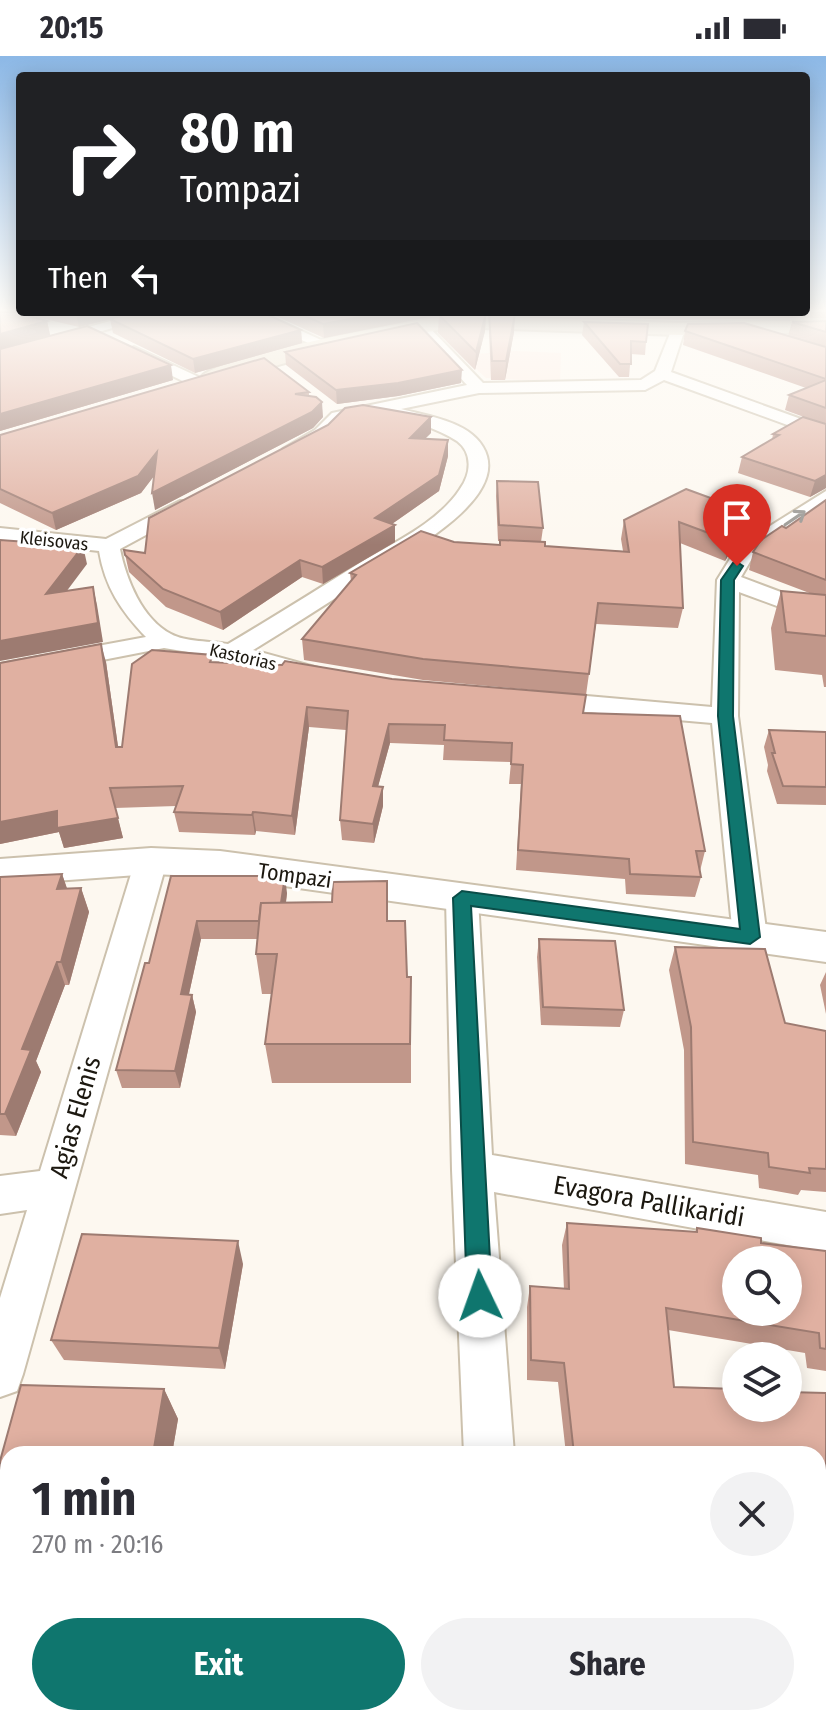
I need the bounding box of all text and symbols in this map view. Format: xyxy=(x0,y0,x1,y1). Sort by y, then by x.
text: 20:15 xyxy=(40,10,104,46)
text: 80 m xyxy=(180,100,295,167)
icon: right xyxy=(48,104,152,208)
text: Tompazi xyxy=(180,168,301,212)
icon: left xyxy=(124,256,168,300)
text: Then xyxy=(48,260,108,296)
pin xyxy=(703,484,771,566)
icon: arrive xyxy=(715,496,759,540)
one-way arrow xyxy=(783,510,805,526)
street label: Kleisovas xyxy=(19,526,90,556)
street label: Kastorias xyxy=(207,639,279,675)
street label: Tompazi xyxy=(256,857,333,894)
street label: Agias Elenis xyxy=(43,1053,108,1182)
street label: Evagora Pallikaridi xyxy=(551,1169,747,1234)
map controls xyxy=(722,1246,802,1422)
button: search xyxy=(722,1246,802,1326)
position arrow xyxy=(438,1254,522,1338)
button: layers xyxy=(722,1342,802,1422)
text: 1 min xyxy=(32,1470,137,1528)
button: close xyxy=(710,1472,794,1556)
text: 270 m · 20:16 xyxy=(32,1529,163,1560)
button: Exit xyxy=(32,1618,405,1710)
button: Share xyxy=(421,1618,794,1710)

